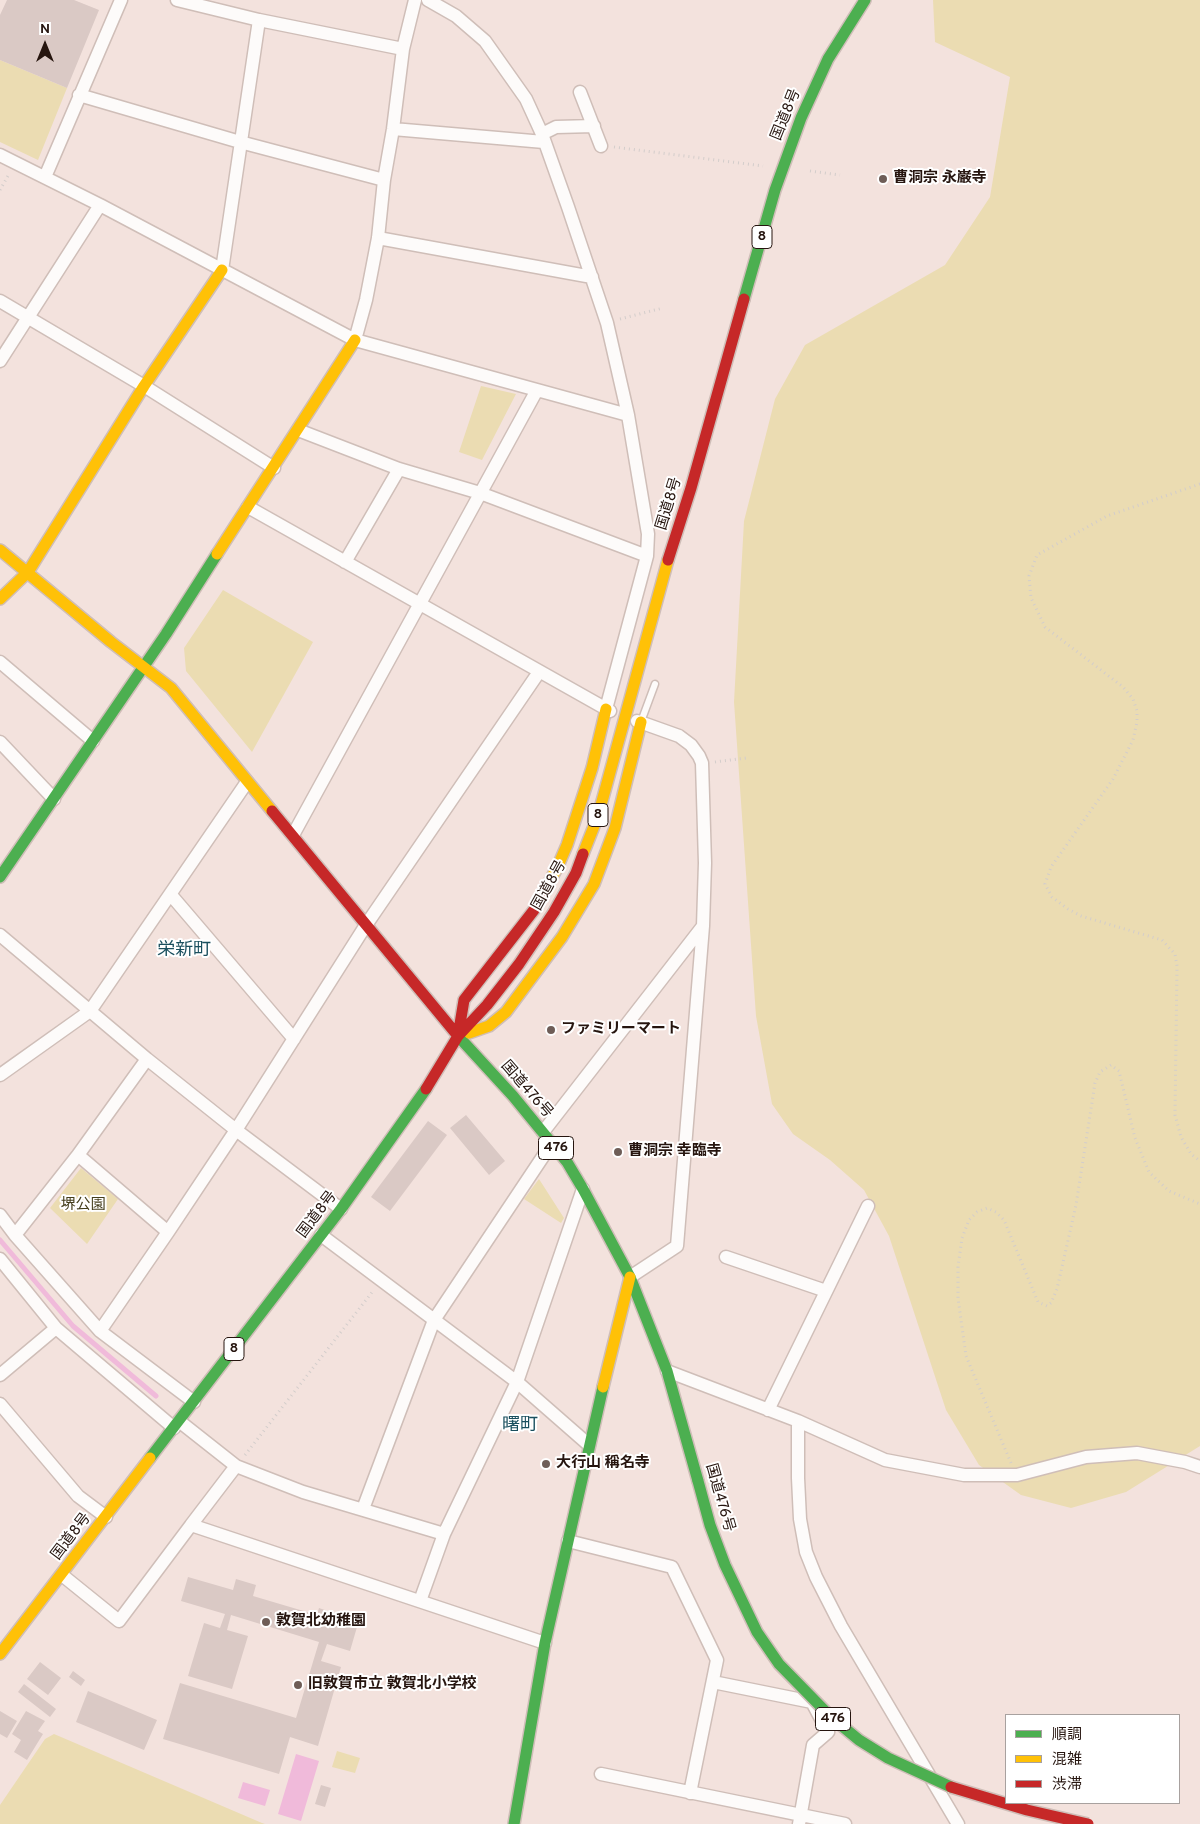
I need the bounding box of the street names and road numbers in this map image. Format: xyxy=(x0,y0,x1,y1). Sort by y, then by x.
street label: 国道8号 xyxy=(769,87,805,143)
road number: 8 xyxy=(752,226,772,248)
street label: 国道8号 xyxy=(653,475,687,533)
road number: 8 xyxy=(588,804,608,826)
street label: 国道8号 xyxy=(529,858,571,914)
street label: 国道476号 xyxy=(496,1058,556,1122)
road number: 476 xyxy=(538,1136,574,1160)
street label: 国道8号 xyxy=(295,1188,341,1242)
road number: 8 xyxy=(224,1338,244,1360)
street label: 国道476号 xyxy=(701,1462,737,1534)
street label: 国道8号 xyxy=(49,1510,95,1564)
road number: 476 xyxy=(816,1708,850,1730)

